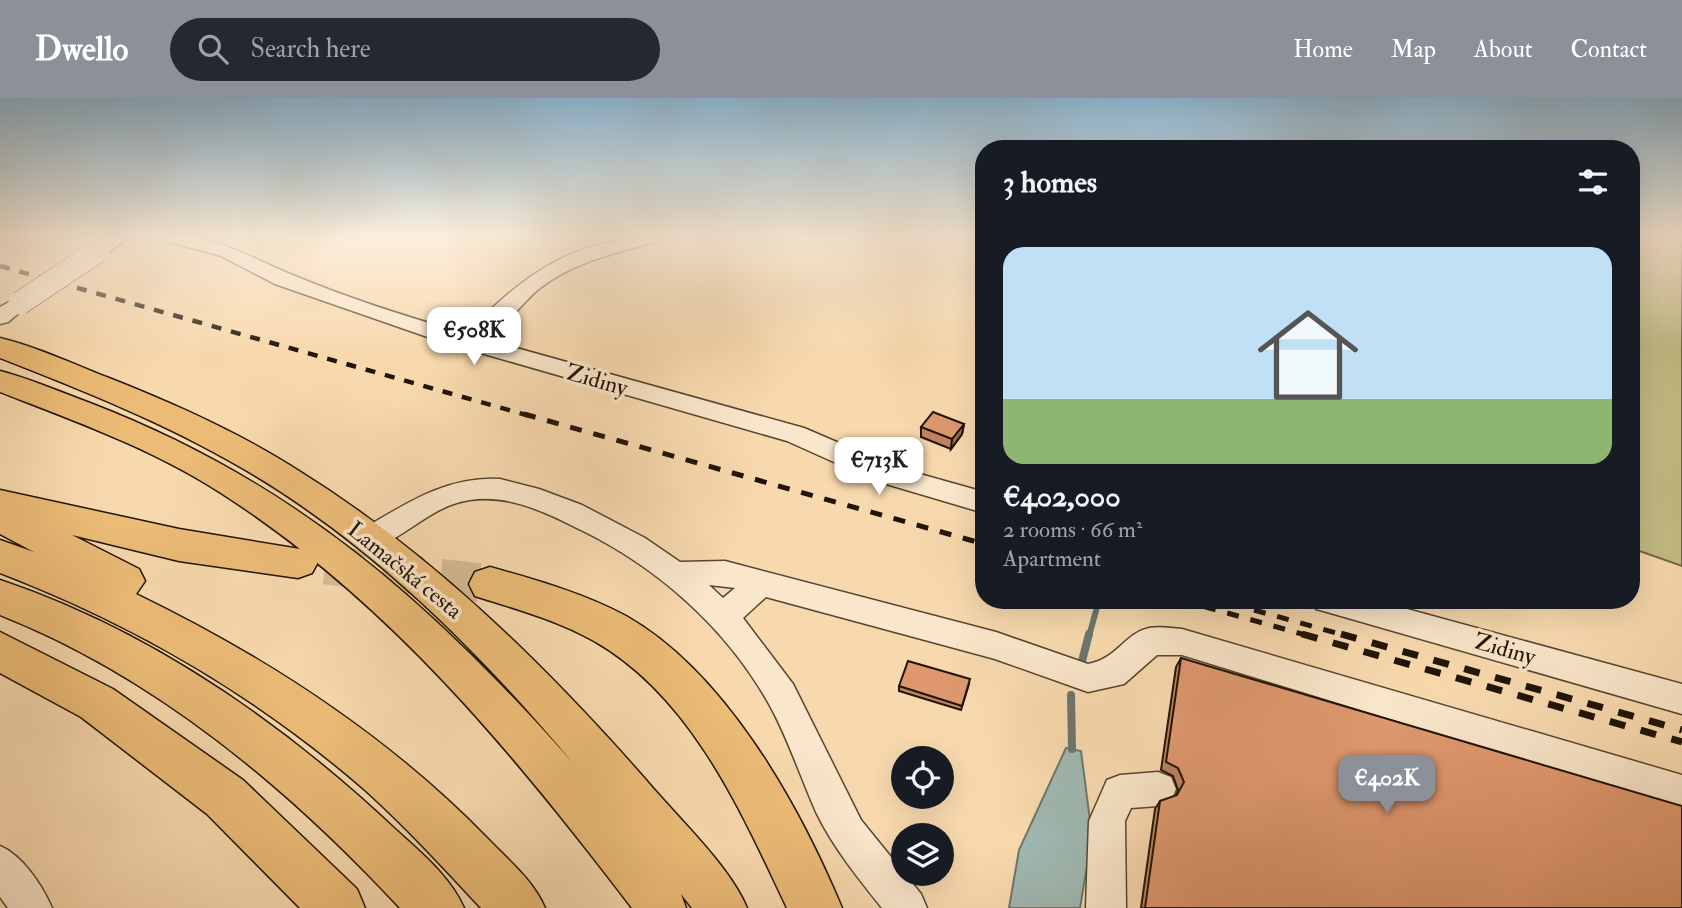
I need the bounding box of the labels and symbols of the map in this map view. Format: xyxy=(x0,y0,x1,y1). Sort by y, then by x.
pin: €508K xyxy=(425,308,523,367)
street label: Zidiny xyxy=(563,357,632,403)
pin: €713K xyxy=(830,438,928,497)
street label: Lamačská cesta xyxy=(342,515,469,625)
street label: Zidiny xyxy=(1471,626,1540,672)
pin: €402K xyxy=(1338,756,1436,815)

